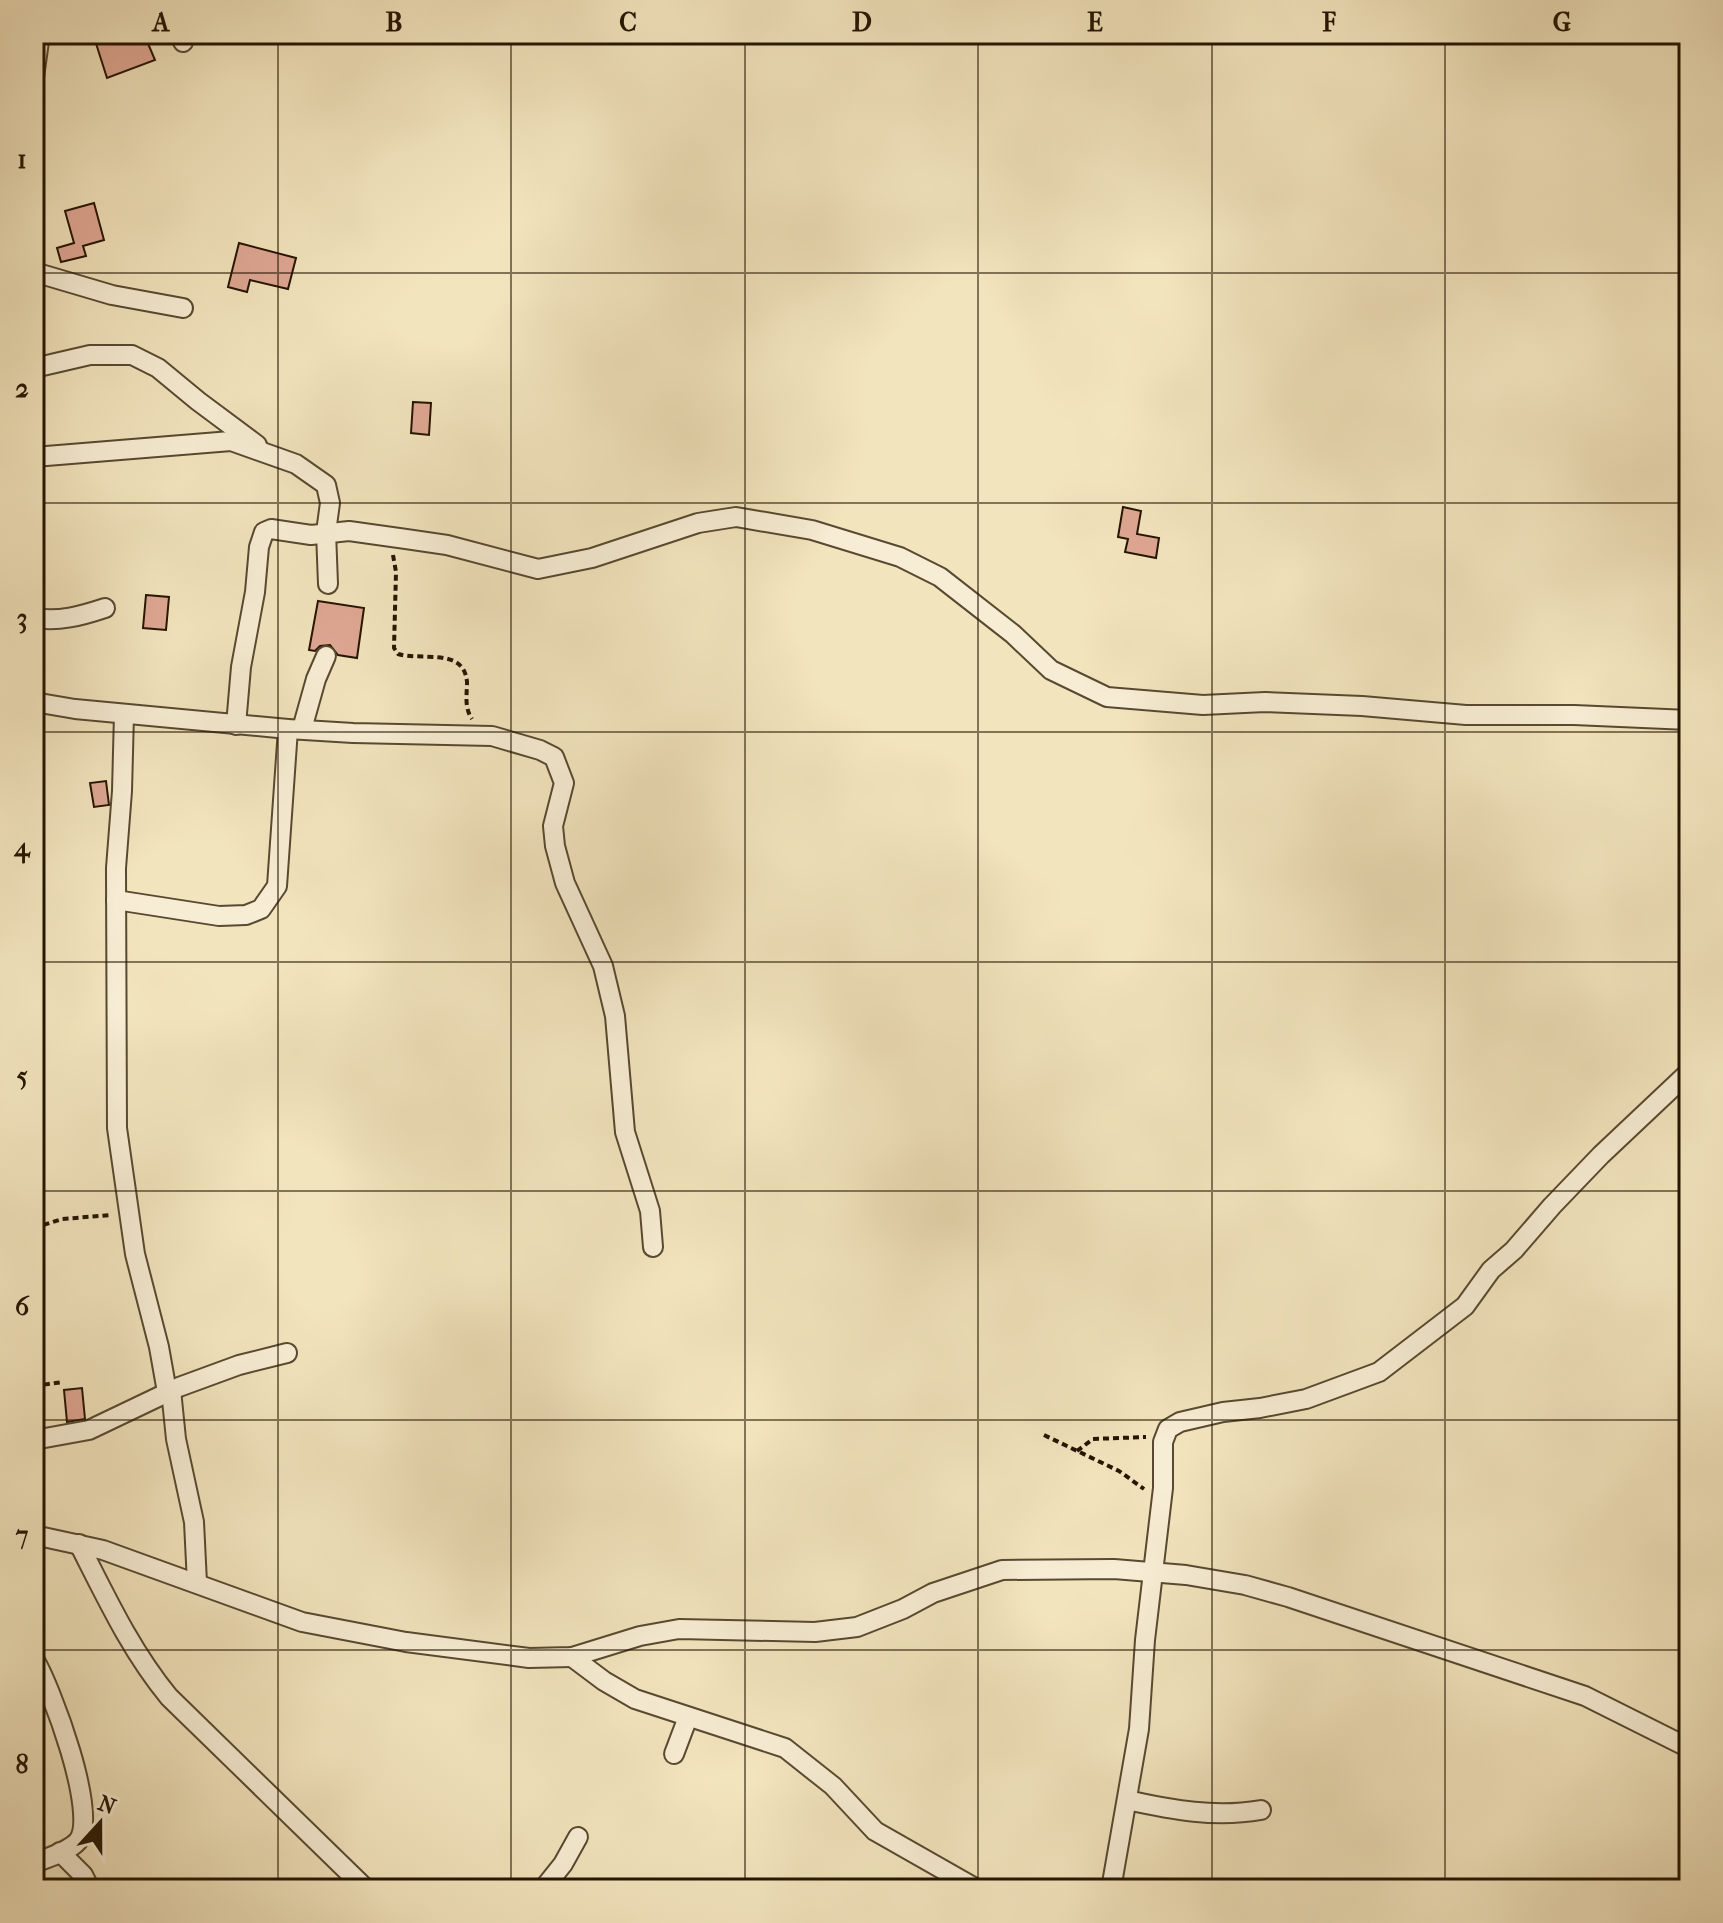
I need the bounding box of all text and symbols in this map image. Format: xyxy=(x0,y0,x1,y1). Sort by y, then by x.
text: A xyxy=(151,7,171,38)
text: B xyxy=(386,7,403,38)
text: C xyxy=(619,7,637,38)
text: D xyxy=(852,7,872,38)
text: E xyxy=(1087,7,1103,38)
text: F xyxy=(1321,7,1336,38)
text: G xyxy=(1553,7,1571,38)
text: 1 xyxy=(17,144,27,175)
text: 2 xyxy=(15,373,29,404)
text: 3 xyxy=(17,603,27,634)
text: 4 xyxy=(13,832,31,864)
text: 5 xyxy=(16,1061,28,1092)
text: 6 xyxy=(15,1291,30,1322)
text: 7 xyxy=(15,1520,29,1551)
text: 8 xyxy=(15,1749,29,1780)
north arrow xyxy=(60,1783,140,1863)
text: N xyxy=(94,1790,120,1820)

